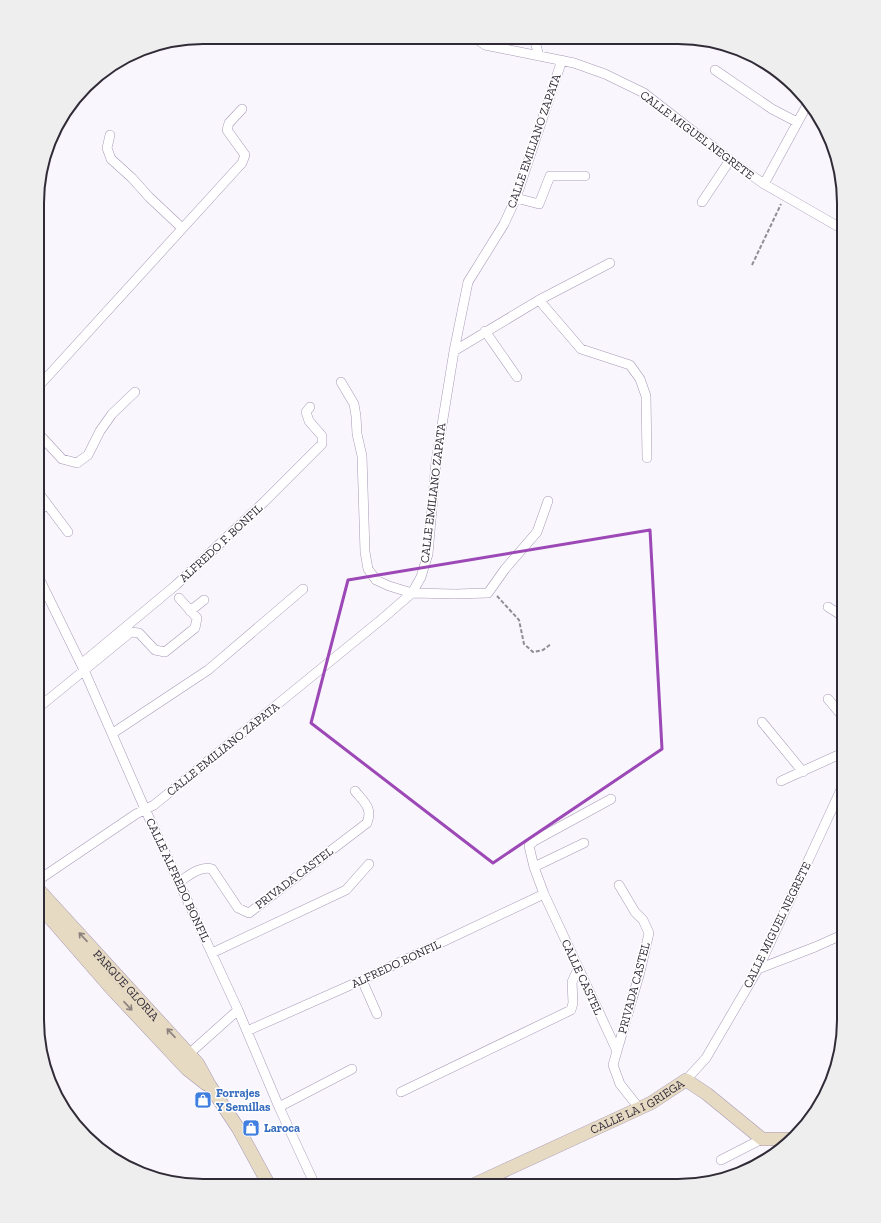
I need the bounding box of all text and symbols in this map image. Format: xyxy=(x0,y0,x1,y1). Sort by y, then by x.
street label: CALLE EMILIANO ZAPATA xyxy=(504,72,564,210)
street label: CALLE MIGUEL NEGRETE xyxy=(637,88,757,182)
street label: CALLE EMILIANO ZAPATA xyxy=(417,422,449,564)
street label: ALFREDO F. BONFIL xyxy=(177,501,266,585)
street label: CALLE EMILIANO ZAPATA xyxy=(164,699,282,799)
street label: CALLE ALFREDO BONFIL xyxy=(143,816,213,945)
street label: PRIVADA CASTEL xyxy=(252,844,336,912)
street label: CALLE MIGUEL NEGRETE xyxy=(740,860,814,990)
one-way arrow xyxy=(78,932,87,942)
street label: ALFREDO BONFIL xyxy=(349,937,443,991)
street label: CALLE CASTEL xyxy=(558,937,606,1017)
street label: PRIVADA CASTEL xyxy=(615,940,653,1035)
street label: PARQUE GLORIA xyxy=(90,947,162,1024)
one-way arrow xyxy=(123,1001,132,1011)
one-way arrow xyxy=(167,1028,176,1038)
street label: CALLE LA I GRIEGA xyxy=(588,1076,687,1137)
place label: Forrajes Y Semillas xyxy=(216,1086,271,1114)
shop icon: Forrajes Y Semillas xyxy=(193,1090,213,1110)
shop icon: Laroca xyxy=(241,1118,261,1138)
place label: Laroca xyxy=(264,1121,300,1135)

